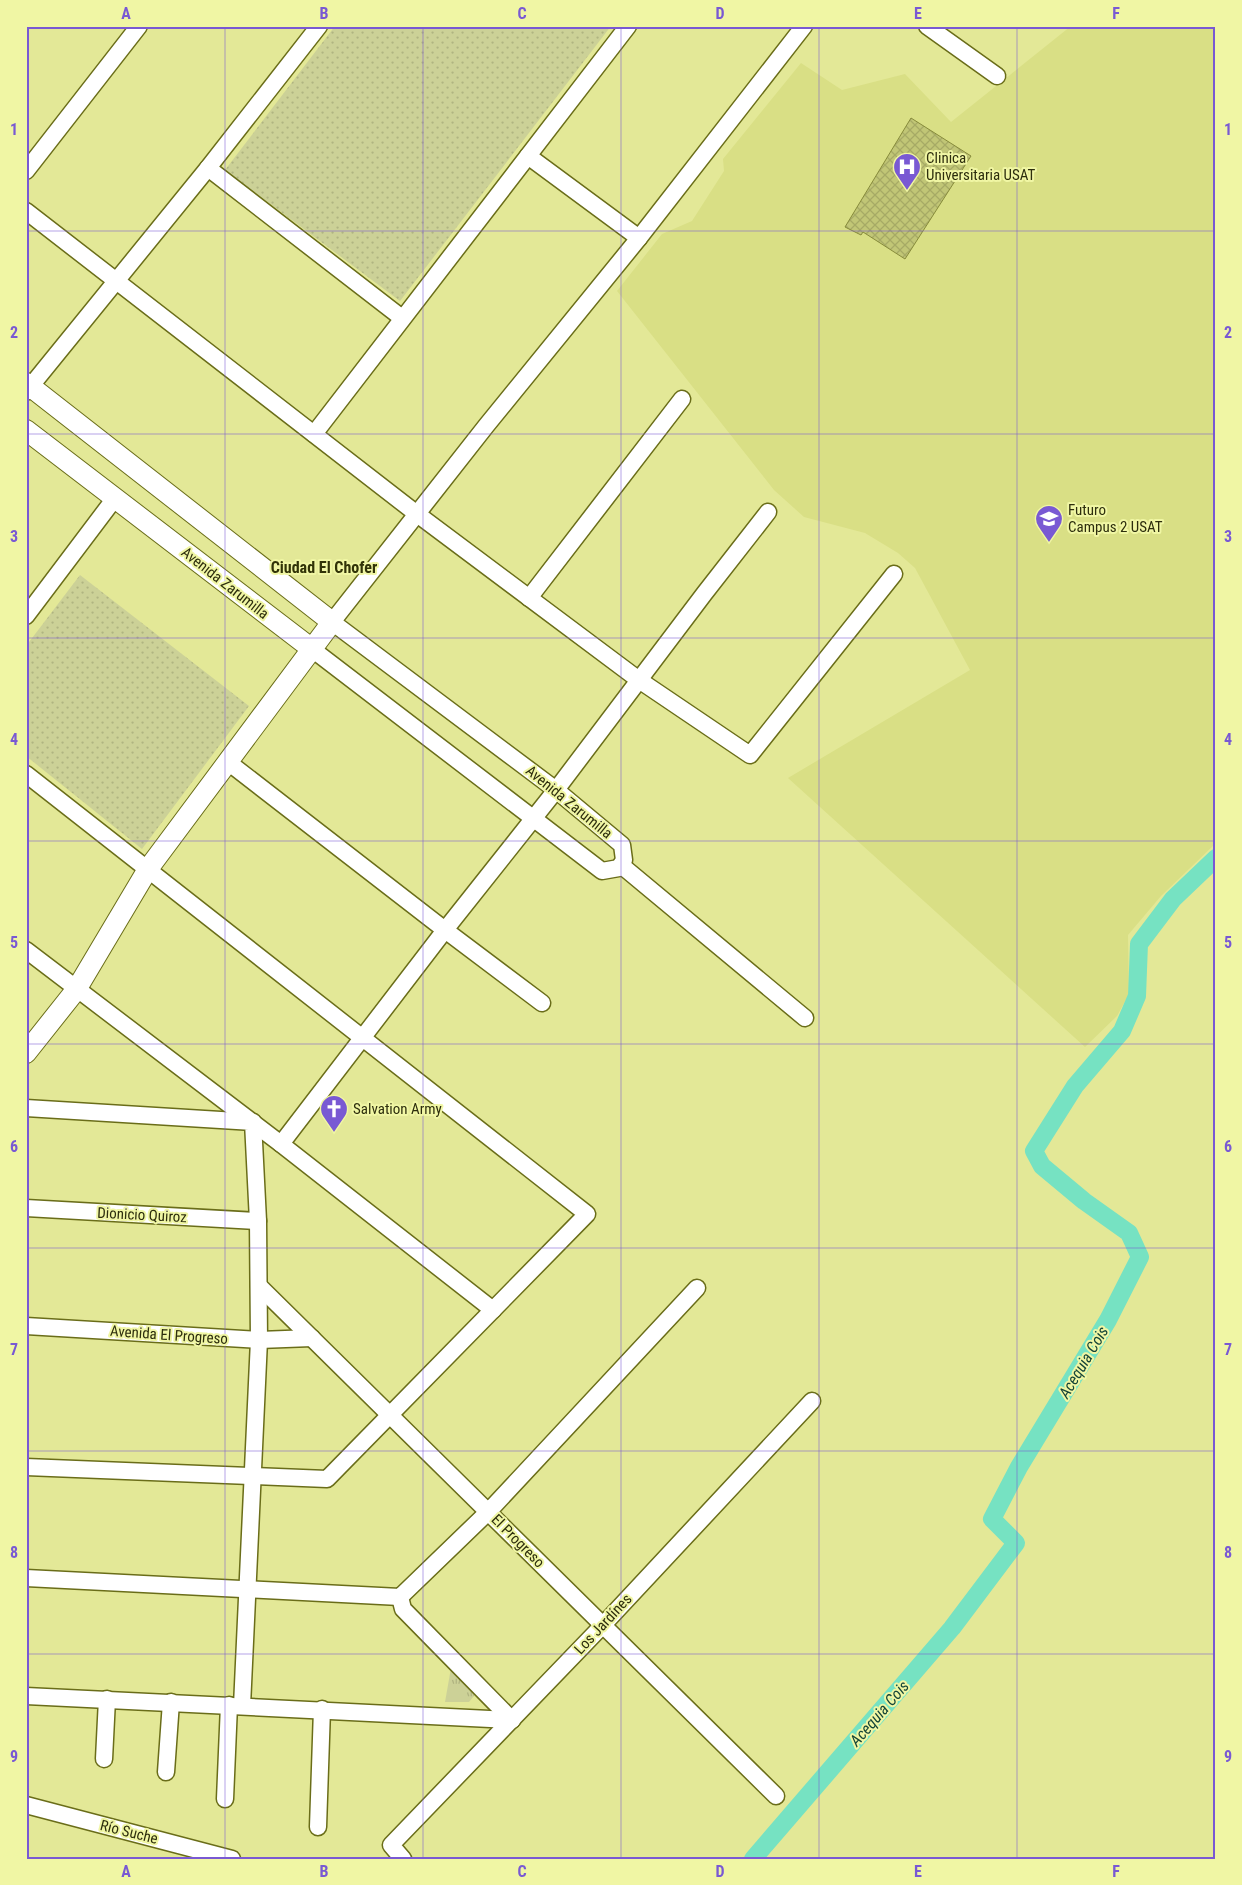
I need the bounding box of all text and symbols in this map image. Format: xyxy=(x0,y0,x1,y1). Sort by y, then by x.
text: A xyxy=(121,4,131,23)
text: B xyxy=(320,4,329,23)
text: C xyxy=(517,4,527,23)
text: D xyxy=(715,4,725,23)
text: E xyxy=(914,4,922,23)
text: F xyxy=(1112,4,1120,23)
text: 1 xyxy=(10,120,18,139)
text: 1 xyxy=(1224,120,1232,139)
place label: Clinica Universitaria USAT xyxy=(926,149,1036,184)
hospital icon: Clinica Universitaria USAT xyxy=(892,152,922,191)
text: 2 xyxy=(10,323,18,342)
text: 2 xyxy=(1224,323,1232,342)
place label: Futuro Campus 2 USAT xyxy=(1068,501,1163,536)
school or university icon: Futuro Campus 2 USAT xyxy=(1034,504,1064,543)
text: 3 xyxy=(10,527,18,546)
text: 3 xyxy=(1224,527,1232,546)
street label: Avenida Zarumilla xyxy=(178,543,272,623)
district label: Ciudad El Chofer xyxy=(271,558,377,577)
text: 4 xyxy=(10,730,18,749)
text: 4 xyxy=(1224,730,1232,749)
street label: Avenida Zarumilla xyxy=(522,762,616,842)
text: 5 xyxy=(10,933,18,952)
text: 5 xyxy=(1224,933,1232,952)
church icon: Salvation Army xyxy=(319,1094,349,1133)
place label: Salvation Army xyxy=(353,1100,442,1118)
text: 6 xyxy=(10,1137,18,1156)
text: 6 xyxy=(1224,1137,1232,1156)
street label: Dionicio Quiroz xyxy=(97,1204,187,1226)
street label: Avenida El Progreso xyxy=(109,1322,229,1348)
water label: Acequia Cois xyxy=(1054,1323,1112,1403)
text: 7 xyxy=(10,1340,18,1359)
text: 7 xyxy=(1224,1340,1232,1359)
street label: El Progreso xyxy=(488,1511,548,1571)
text: 8 xyxy=(10,1543,18,1562)
text: 8 xyxy=(1224,1543,1232,1562)
street label: Los Jardínes xyxy=(571,1590,636,1658)
water label: Acequia Cois xyxy=(845,1677,913,1751)
text: 9 xyxy=(10,1747,18,1766)
text: 9 xyxy=(1224,1747,1232,1766)
street label: Río Suche xyxy=(98,1816,160,1848)
text: A xyxy=(121,1862,131,1881)
text: B xyxy=(320,1862,329,1881)
text: C xyxy=(517,1862,527,1881)
text: D xyxy=(715,1862,725,1881)
text: E xyxy=(914,1862,922,1881)
text: F xyxy=(1112,1862,1120,1881)

